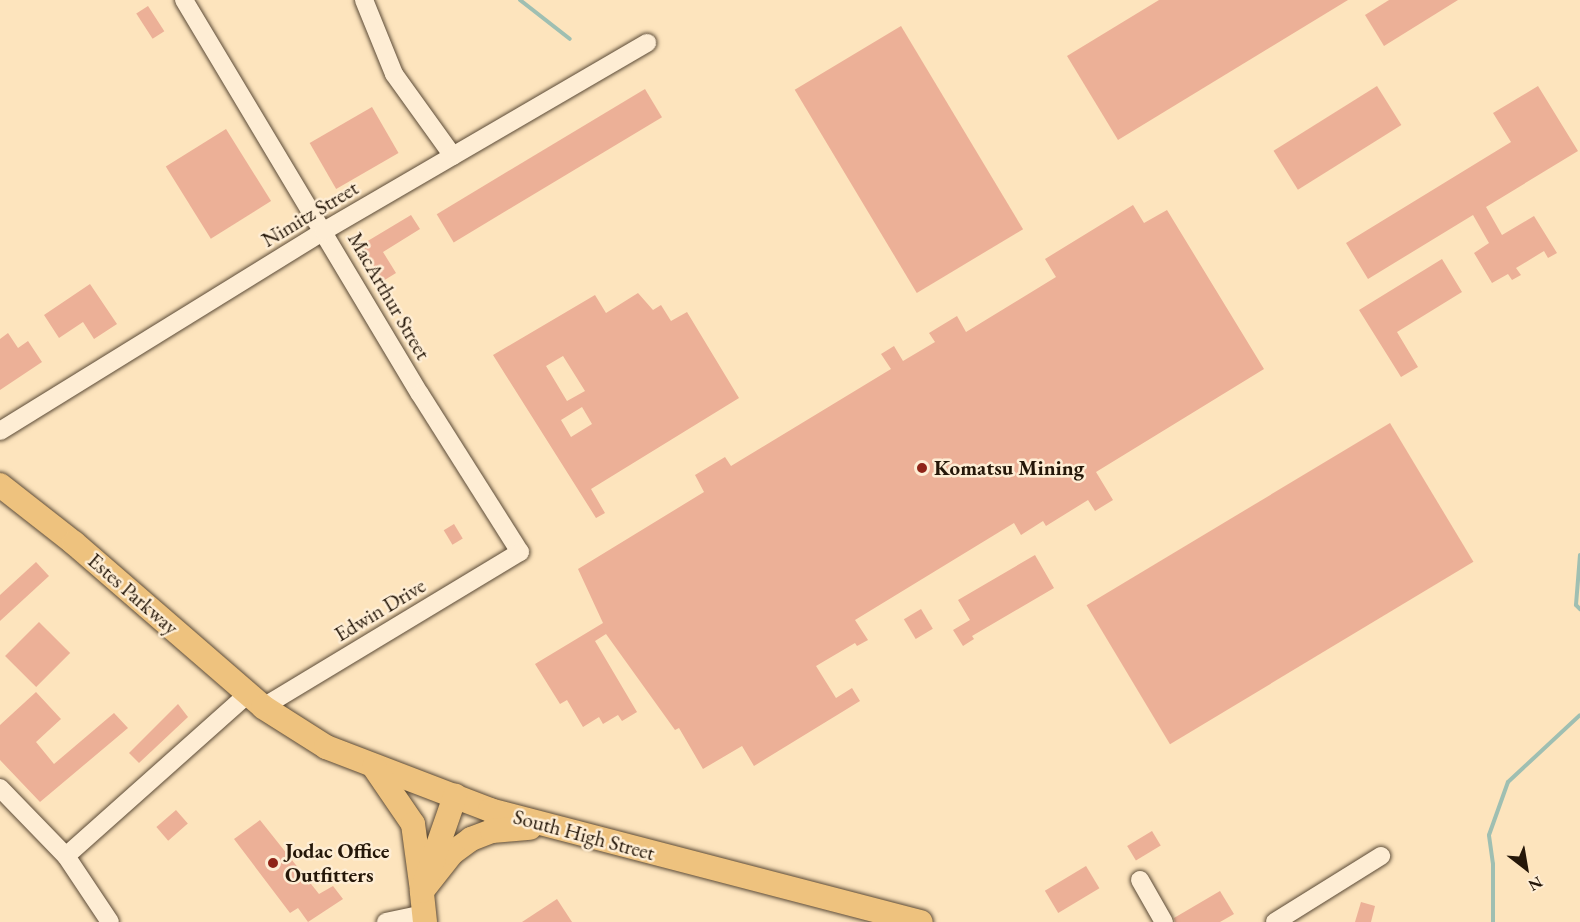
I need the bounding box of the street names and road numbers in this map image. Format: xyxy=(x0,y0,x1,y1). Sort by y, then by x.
street label: Nimitz Street xyxy=(257,175,363,253)
street label: MacArthur Street xyxy=(342,228,436,364)
street label: Estes Parkway xyxy=(83,548,183,640)
street label: Edwin Drive xyxy=(330,573,430,647)
street label: South High Street xyxy=(511,804,657,866)

